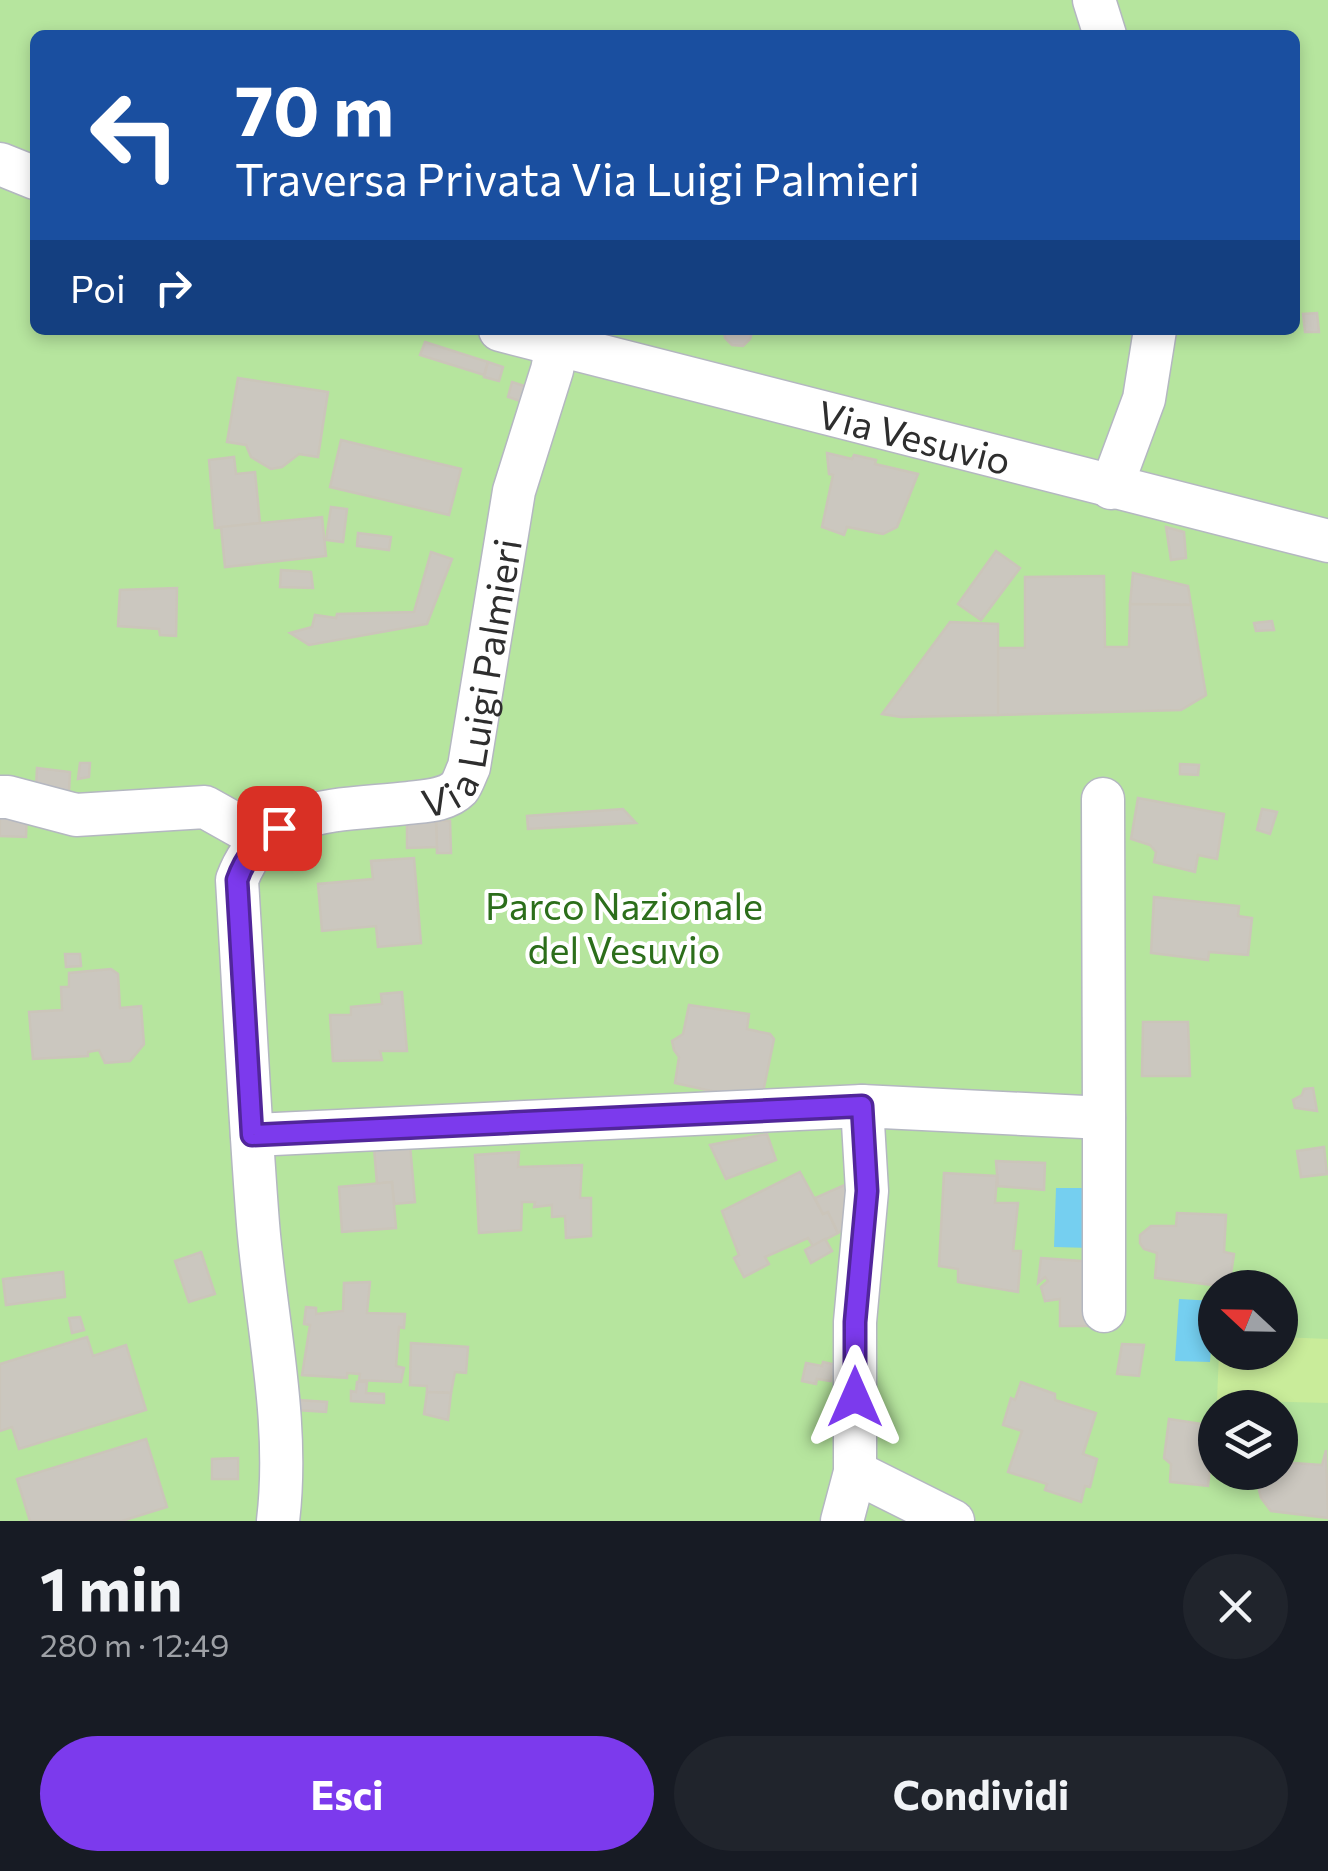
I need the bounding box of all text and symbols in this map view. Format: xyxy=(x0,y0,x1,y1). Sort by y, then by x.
text: 70 m xyxy=(235,65,394,150)
icon: left xyxy=(70,70,200,200)
text: Traversa Privata Via Luigi Palmieri xyxy=(235,150,920,205)
icon: right xyxy=(146,260,201,315)
text: Poi xyxy=(70,264,126,311)
street label: Via Vesuvio xyxy=(813,389,1016,483)
street label: Via Luigi Palmieri xyxy=(417,535,529,825)
pin xyxy=(237,786,322,871)
icon: arrive xyxy=(252,801,307,856)
park label: Parco Nazionale del Vesuvio xyxy=(485,881,763,972)
north arrow xyxy=(1198,1270,1298,1370)
map controls xyxy=(1198,1270,1298,1490)
position arrow xyxy=(803,1345,907,1449)
button: layers xyxy=(1198,1390,1298,1490)
text: 1 min xyxy=(40,1550,182,1623)
button: close xyxy=(1183,1554,1288,1659)
text: 280 m · 12:49 xyxy=(40,1624,229,1664)
button: Esci xyxy=(40,1736,654,1851)
button: Condividi xyxy=(674,1736,1288,1851)

